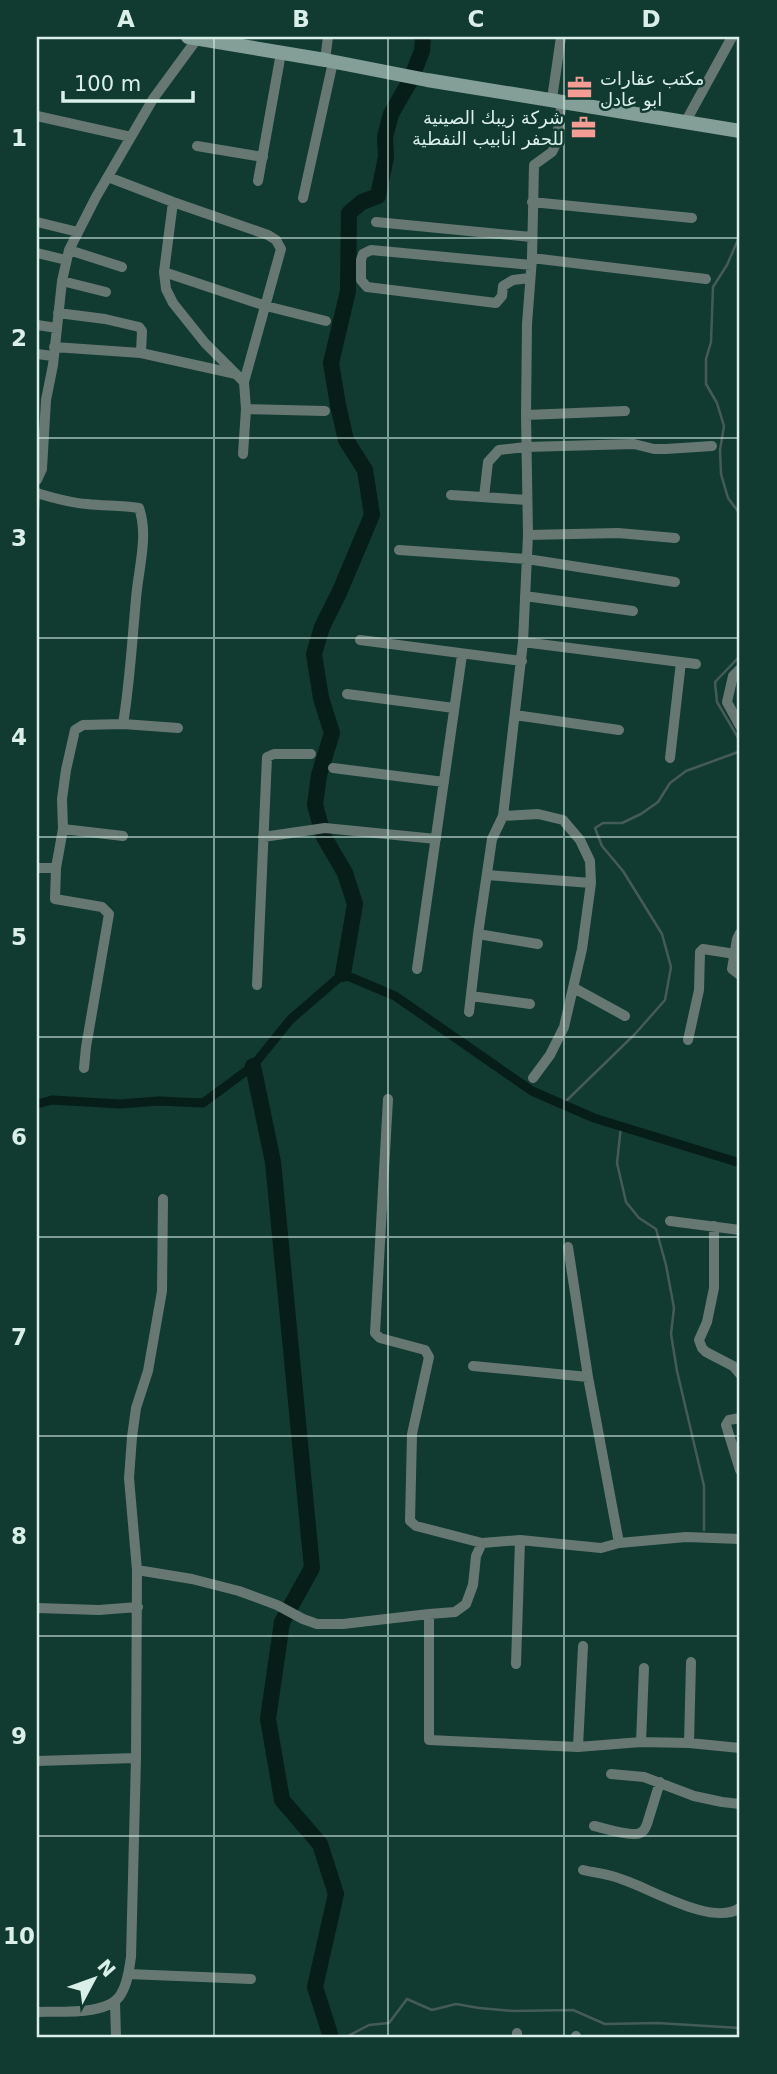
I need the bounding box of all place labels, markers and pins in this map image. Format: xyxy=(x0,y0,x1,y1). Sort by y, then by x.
place label: مكتب عقارات ابو عادل xyxy=(600,68,704,111)
office icon: مكتب عقارات ابو عادل xyxy=(566,74,594,102)
place label: شركة زيبك الصينية للحفر انابيب النفطية xyxy=(412,107,564,150)
office icon: شركة زيبك الصينية للحفر انابيب النفطية xyxy=(570,113,598,141)

